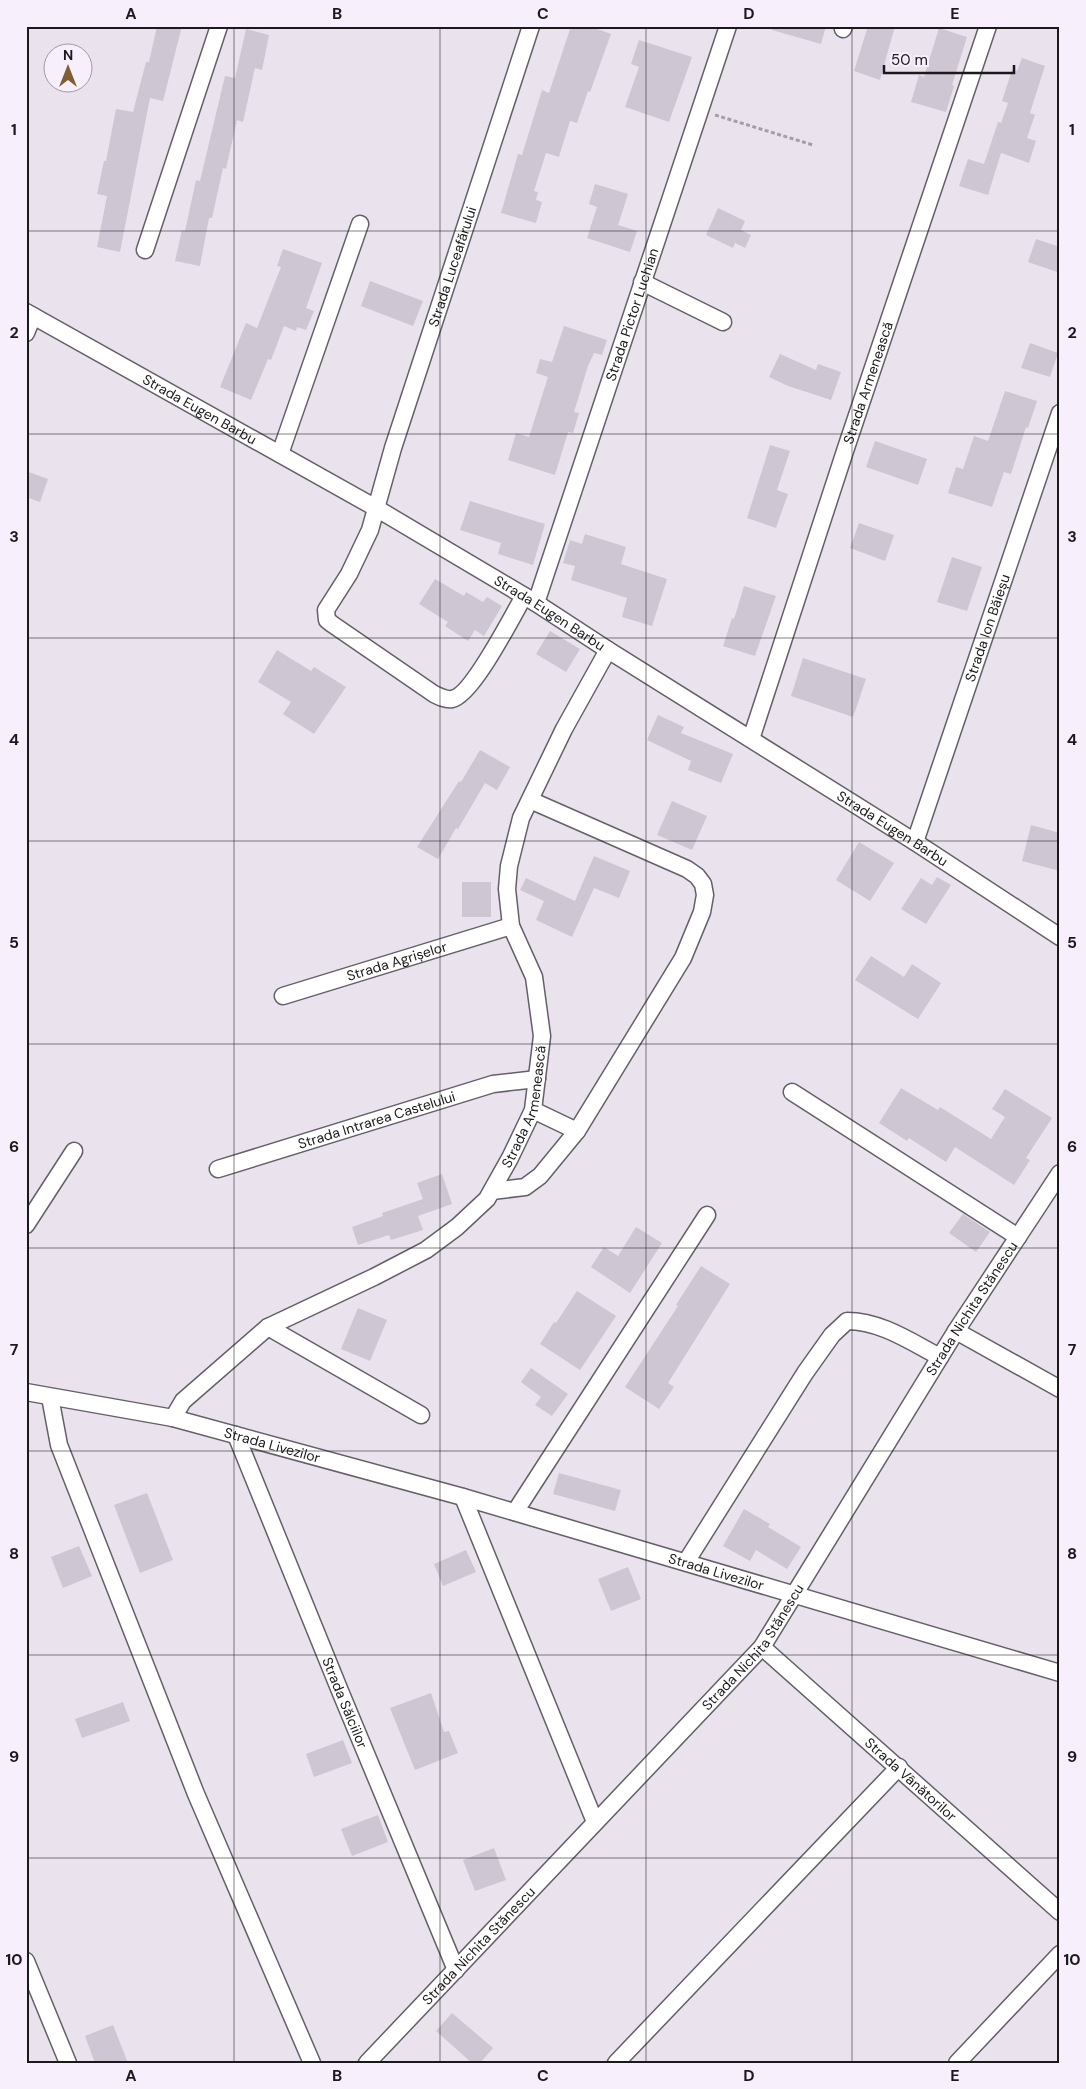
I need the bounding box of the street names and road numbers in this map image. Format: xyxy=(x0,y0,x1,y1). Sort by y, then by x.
street label: Strada Luceafărului xyxy=(424,204,480,329)
street label: Strada Pictor Luchian xyxy=(602,246,662,383)
street label: Strada Armenească xyxy=(839,319,897,446)
street label: Strada Eugen Barbu xyxy=(139,370,260,448)
street label: Strada Eugen Barbu xyxy=(491,571,609,655)
street label: Strada Ion Băieșu xyxy=(961,572,1014,684)
street label: Strada Eugen Barbu xyxy=(834,787,951,870)
street label: Strada Agrișelor xyxy=(344,937,449,985)
street label: Strada Armenească xyxy=(497,1045,550,1171)
street label: Strada Intrarea Castelului xyxy=(296,1087,458,1153)
street label: Strada Nichita Stănescu xyxy=(922,1238,1022,1379)
street label: Strada Livezilor xyxy=(222,1423,322,1467)
street label: Strada Livezilor xyxy=(666,1549,766,1594)
street label: Strada Nichita Stănescu xyxy=(698,1581,808,1714)
street label: Strada Sălciilor xyxy=(318,1655,372,1751)
street label: Strada Vânătorilor xyxy=(861,1734,960,1825)
street label: Strada Nichita Stănescu xyxy=(418,1883,539,2008)

